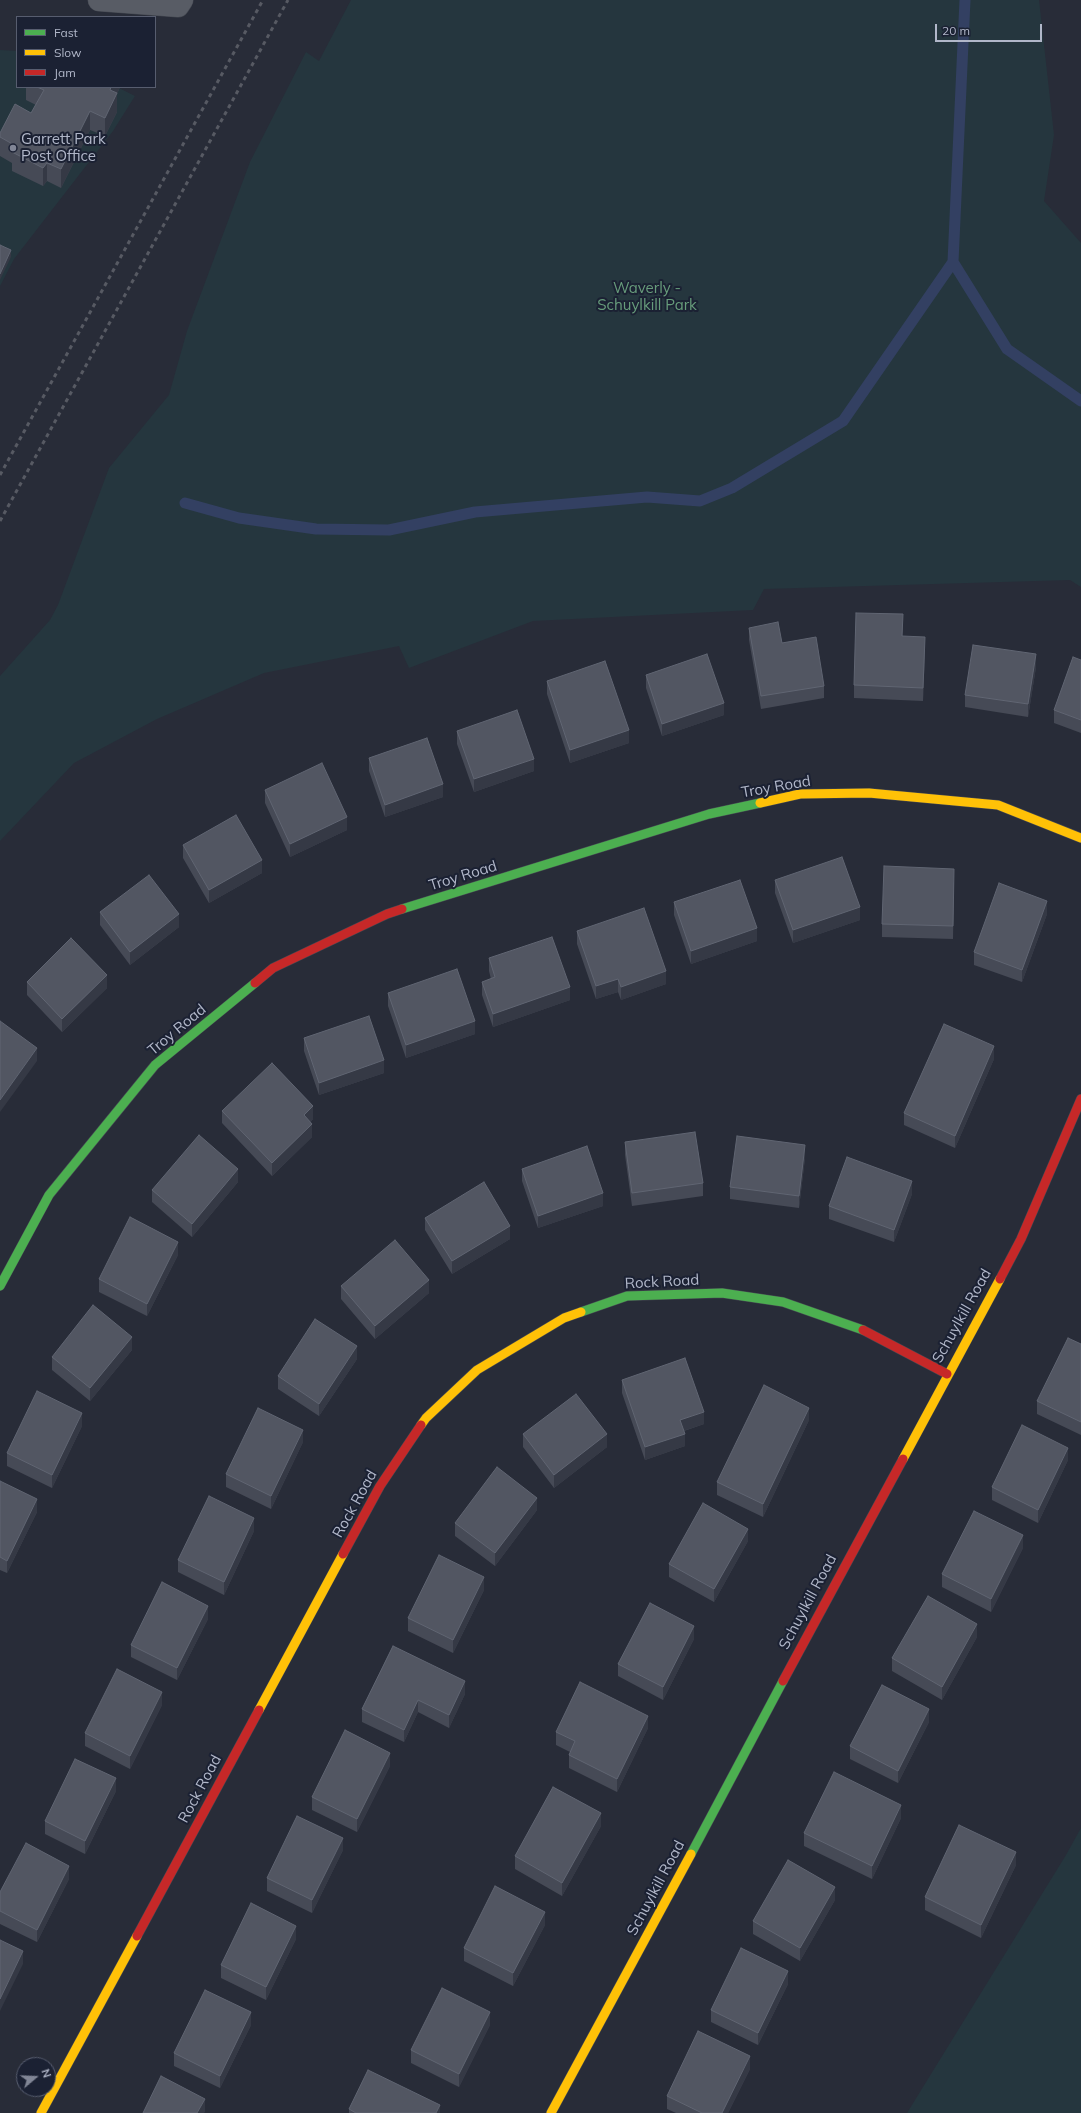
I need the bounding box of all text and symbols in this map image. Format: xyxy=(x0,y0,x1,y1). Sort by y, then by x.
legend xyxy=(16,16,156,88)
scale bar xyxy=(937,16,1044,42)
text: 20 m xyxy=(942,23,970,38)
text: Fast xyxy=(54,25,78,40)
text: Slow xyxy=(54,45,82,60)
text: Jam xyxy=(54,65,76,80)
place label: Garrett Park Post Office xyxy=(21,130,106,165)
marker: Garrett Park Post Office xyxy=(8,143,18,153)
park label: Waverly - Schuylkill Park xyxy=(597,279,697,314)
street label: Troy Road xyxy=(740,772,812,802)
street label: Troy Road xyxy=(427,857,499,895)
street label: Troy Road xyxy=(144,1000,210,1060)
street label: Schuylkill Road xyxy=(929,1266,995,1366)
street label: Rock Road xyxy=(624,1271,700,1293)
street label: Rock Road xyxy=(329,1467,381,1541)
street label: Schuylkill Road xyxy=(775,1551,841,1653)
street label: Rock Road xyxy=(175,1752,225,1826)
street label: Schuylkill Road xyxy=(623,1837,689,1939)
north arrow xyxy=(16,2057,56,2097)
text: N xyxy=(38,2067,54,2080)

